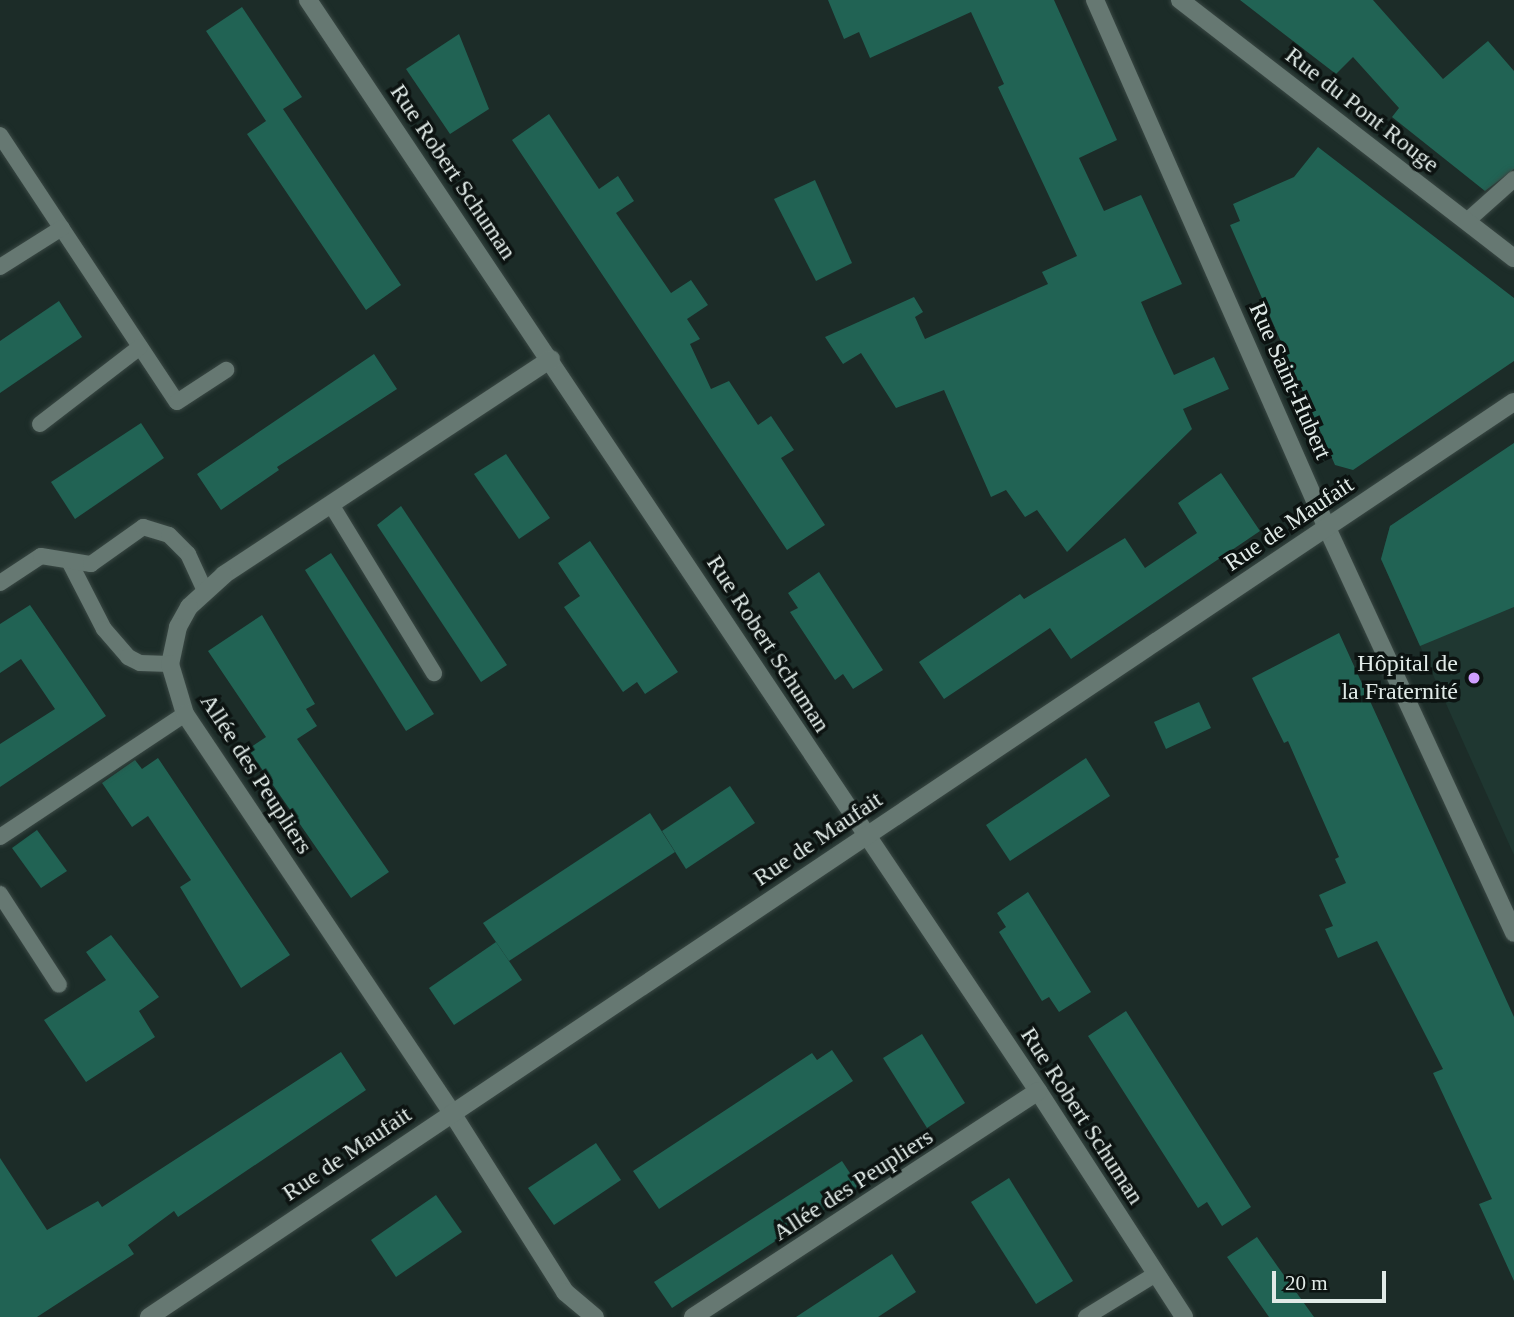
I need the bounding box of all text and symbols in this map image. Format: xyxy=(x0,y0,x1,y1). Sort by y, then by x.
street label: Rue du Pont Rouge xyxy=(1279,41,1445,179)
street label: Rue Robert Schuman xyxy=(384,79,522,265)
street label: Rue Saint-Hubert xyxy=(1243,298,1337,464)
street label: Rue de Maufait xyxy=(1219,470,1359,578)
street label: Rue Robert Schuman xyxy=(700,550,836,738)
place label: Hôpital de la Fraternité xyxy=(1341,650,1458,706)
marker: Hôpital de la Fraternité xyxy=(1464,668,1484,688)
street label: Allée des Peupliers xyxy=(193,688,319,860)
street label: Rue de Maufait xyxy=(748,785,888,893)
street label: Rue Robert Schuman xyxy=(1014,1022,1150,1210)
street label: Rue de Maufait xyxy=(277,1100,417,1208)
street label: Allée des Peupliers xyxy=(767,1122,939,1248)
scale bar xyxy=(1276,1258,1390,1302)
text: 20 m xyxy=(1285,1271,1328,1295)

